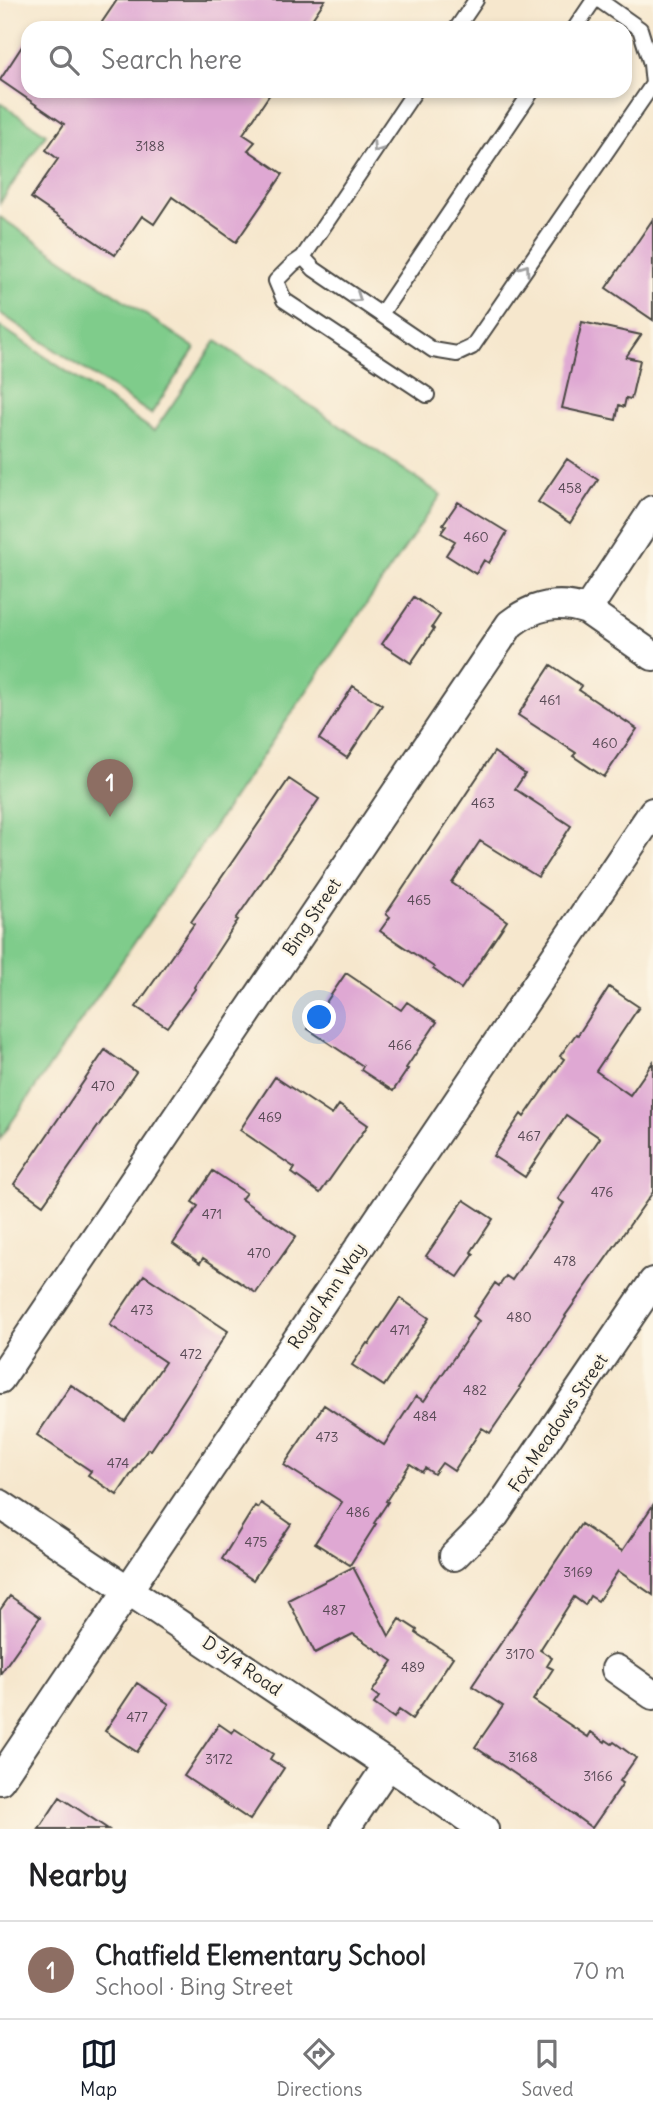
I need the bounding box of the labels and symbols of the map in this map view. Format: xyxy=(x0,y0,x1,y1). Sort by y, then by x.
house number: 3188 xyxy=(135,137,165,155)
one-way arrow xyxy=(372,140,385,153)
one-way arrow xyxy=(517,264,529,277)
one-way arrow xyxy=(349,290,362,302)
house number: 458 xyxy=(558,479,582,497)
house number: 460 xyxy=(463,528,489,546)
house number: 461 xyxy=(539,691,561,709)
house number: 460 xyxy=(592,734,618,752)
pin: 1 xyxy=(87,759,133,817)
house number: 463 xyxy=(471,794,495,812)
street label: Bing Street xyxy=(277,874,346,960)
house number: 465 xyxy=(407,891,431,909)
your location xyxy=(302,1000,336,1034)
house number: 466 xyxy=(388,1036,412,1054)
house number: 470 xyxy=(91,1077,115,1095)
house number: 469 xyxy=(258,1108,282,1126)
house number: 467 xyxy=(517,1127,541,1145)
house number: 476 xyxy=(591,1183,613,1201)
house number: 471 xyxy=(202,1205,222,1223)
street label: Royal Ann Way xyxy=(283,1238,371,1353)
house number: 470 xyxy=(247,1244,271,1262)
house number: 478 xyxy=(554,1252,576,1270)
house number: 473 xyxy=(131,1301,153,1319)
house number: 480 xyxy=(506,1308,532,1326)
house number: 471 xyxy=(390,1321,410,1339)
house number: 472 xyxy=(180,1345,203,1363)
street label: Fox Meadows Street xyxy=(503,1349,612,1496)
house number: 482 xyxy=(463,1381,487,1399)
house number: 484 xyxy=(413,1407,437,1425)
house number: 473 xyxy=(316,1428,338,1446)
house number: 474 xyxy=(107,1454,129,1472)
house number: 486 xyxy=(346,1503,370,1521)
house number: 475 xyxy=(245,1533,267,1551)
house number: 3169 xyxy=(563,1563,593,1581)
house number: 487 xyxy=(322,1601,346,1619)
street label: D 3/4 Road xyxy=(198,1631,287,1701)
house number: 3170 xyxy=(505,1645,535,1663)
house number: 489 xyxy=(401,1658,425,1676)
house number: 477 xyxy=(126,1708,148,1726)
house number: 3168 xyxy=(508,1748,538,1766)
house number: 3172 xyxy=(205,1750,233,1768)
house number: 3166 xyxy=(583,1767,613,1785)

